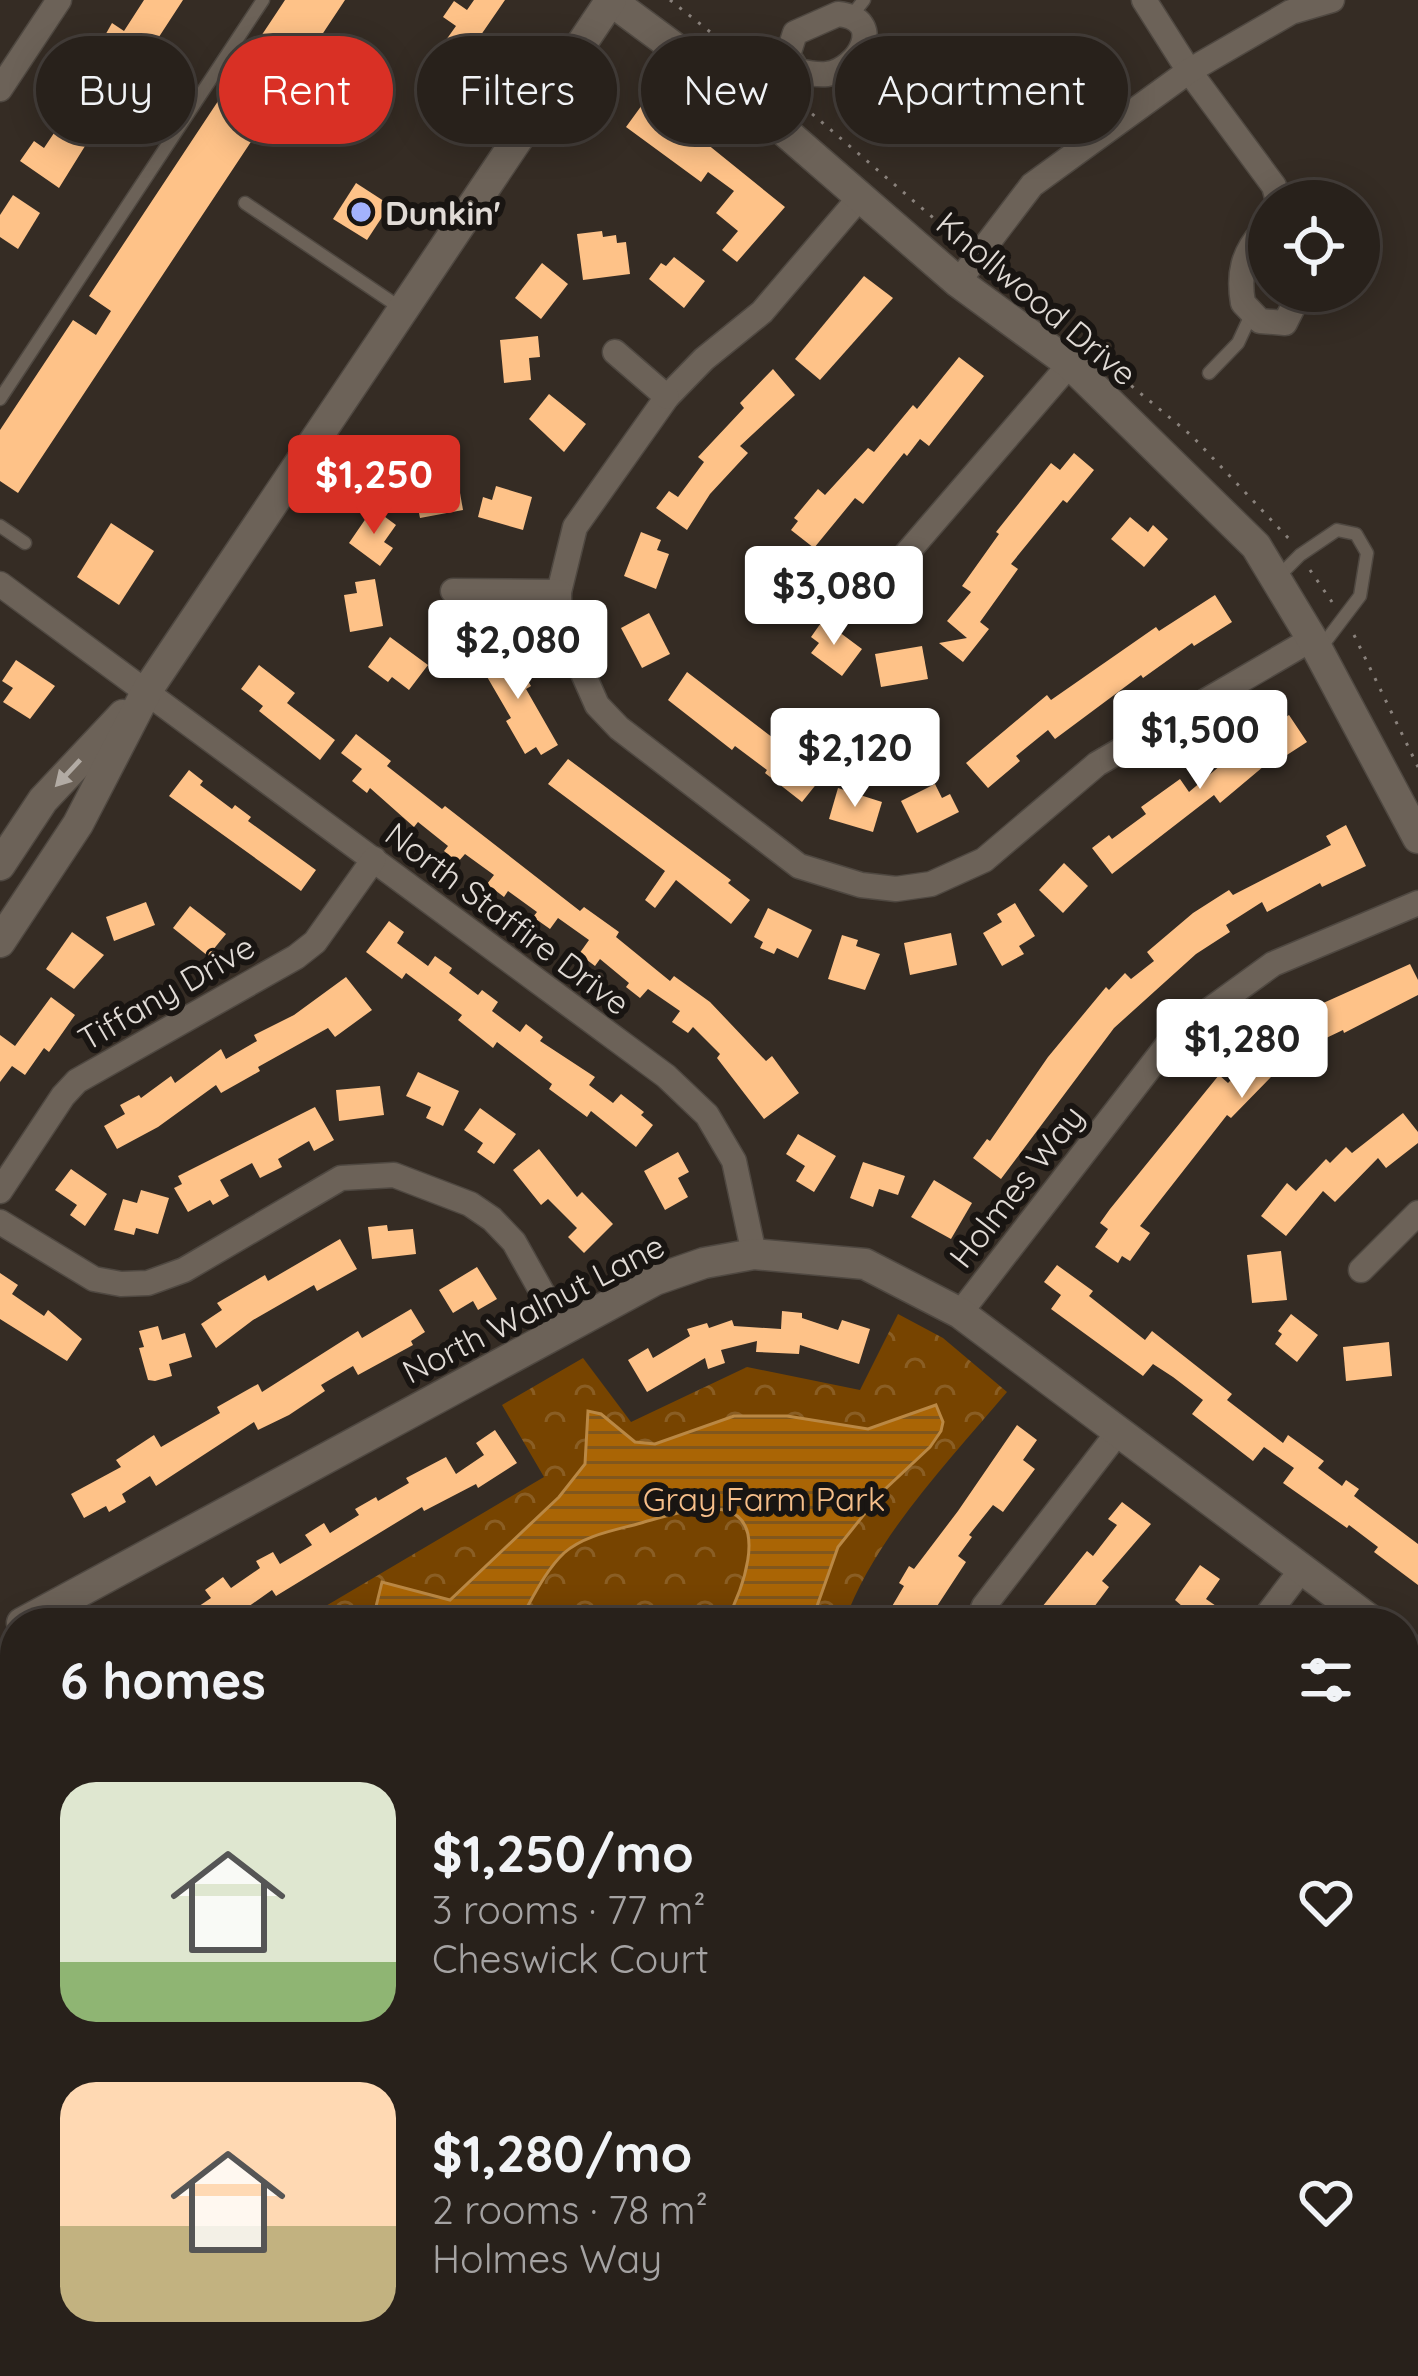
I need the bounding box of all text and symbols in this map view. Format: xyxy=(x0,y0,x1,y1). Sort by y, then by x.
chip: Buy xyxy=(36,36,195,144)
chip: Rent xyxy=(219,36,393,144)
chip: Filters xyxy=(417,36,617,144)
chip: New xyxy=(641,36,811,144)
chip: Apartment xyxy=(835,36,1128,144)
map controls xyxy=(1248,180,1380,312)
button: locate xyxy=(1248,180,1380,312)
place label: Dunkin' xyxy=(385,192,501,233)
marker: Dunkin' xyxy=(348,199,374,225)
street label: Knollwood Drive xyxy=(929,202,1145,394)
pin: $1,250 xyxy=(276,435,472,537)
text: $1,250 xyxy=(315,449,433,498)
pin: $3,080 xyxy=(736,546,932,648)
text: $3,080 xyxy=(772,560,896,609)
pin: $2,080 xyxy=(420,600,616,702)
text: $2,080 xyxy=(455,614,581,663)
pin: $1,500 xyxy=(1102,690,1298,792)
text: $1,500 xyxy=(1140,704,1260,753)
pin: $2,120 xyxy=(757,708,953,810)
text: $2,120 xyxy=(798,722,912,771)
one-way arrow xyxy=(55,758,83,787)
street label: North Staffire Drive xyxy=(378,813,638,1023)
street label: Tiffany Drive xyxy=(71,925,261,1059)
pin: $1,280 xyxy=(1144,999,1340,1101)
text: $1,280 xyxy=(1184,1013,1300,1062)
street label: Holmes Way xyxy=(940,1097,1092,1275)
street label: North Walnut Lane xyxy=(395,1224,671,1392)
park label: Gray Farm Park xyxy=(643,1478,885,1519)
icon: filters xyxy=(1293,1647,1359,1713)
text: 6 homes xyxy=(60,1648,266,1712)
text: $1,250/mo xyxy=(432,1821,694,1885)
icon: home xyxy=(156,1830,300,1974)
icon: heart xyxy=(1293,1869,1359,1935)
text: 3 rooms · 77 m² xyxy=(432,1885,706,1934)
text: Cheswick Court xyxy=(432,1934,709,1983)
text: $1,280/mo xyxy=(432,2121,692,2185)
icon: home xyxy=(156,2130,300,2274)
icon: heart xyxy=(1293,2169,1359,2235)
text: 2 rooms · 78 m² xyxy=(432,2185,708,2234)
text: Holmes Way xyxy=(432,2234,662,2283)

